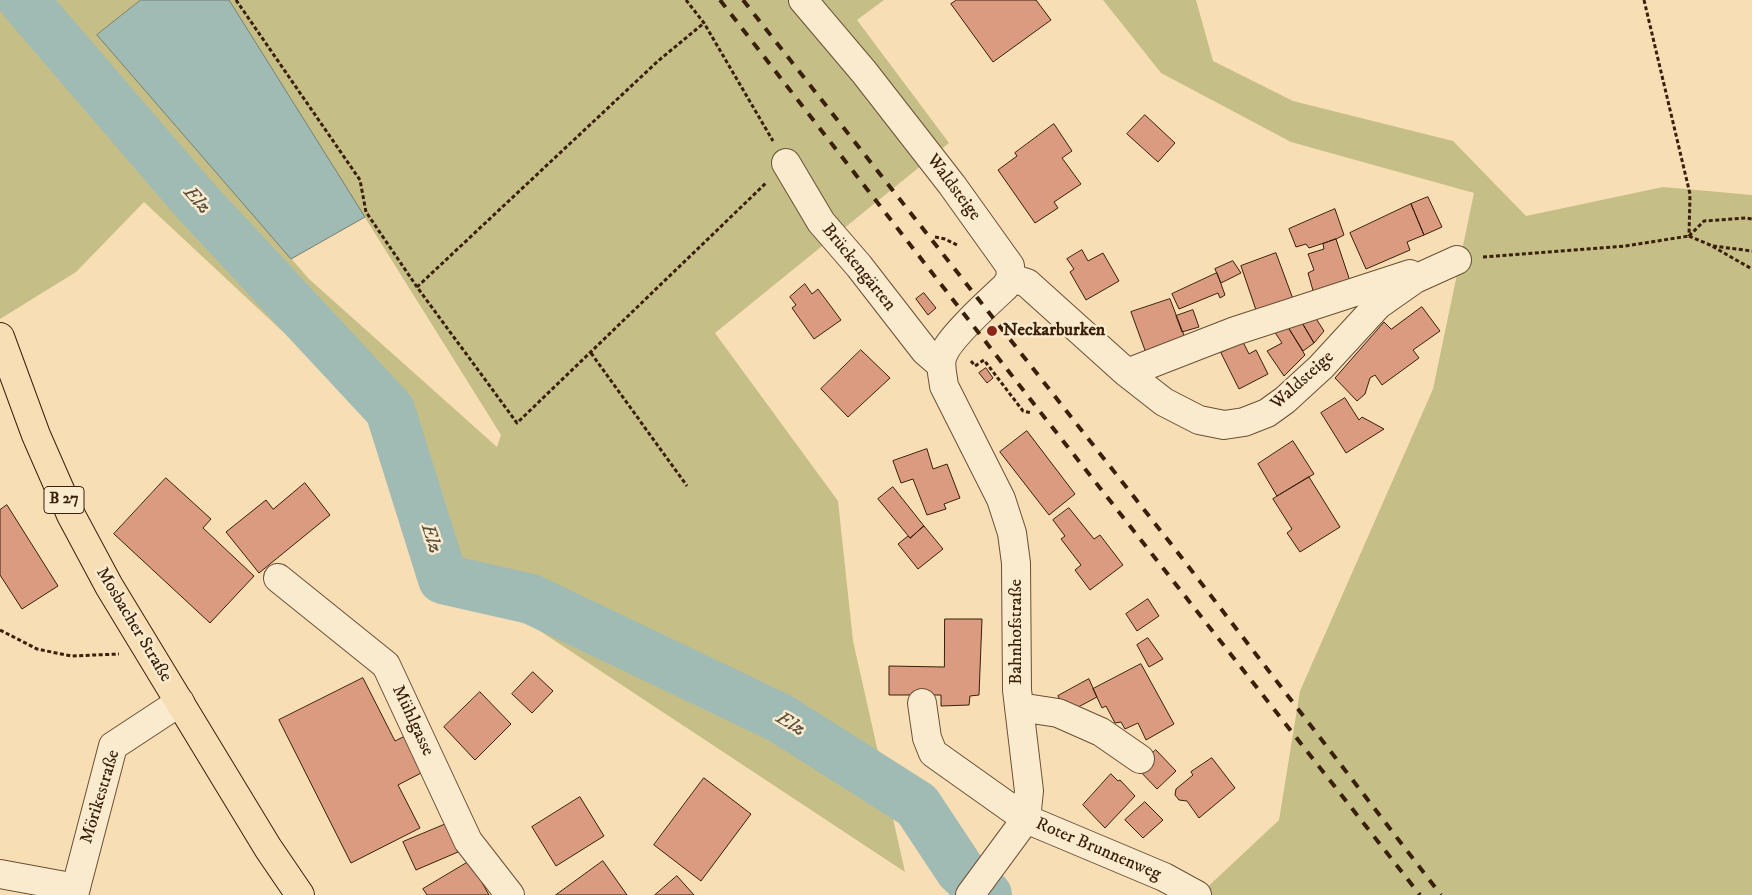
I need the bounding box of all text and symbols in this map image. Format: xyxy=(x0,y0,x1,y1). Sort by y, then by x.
street label: Waldsteige xyxy=(921,151,985,225)
water label: Elz xyxy=(178,182,214,220)
street label: Brückengärten xyxy=(816,220,900,316)
place label: Neckarburken xyxy=(1003,320,1105,342)
marker: Neckarburken xyxy=(985,324,999,338)
street label: Waldsteige xyxy=(1267,347,1339,415)
road number: B 27 xyxy=(44,486,84,514)
water label: Elz xyxy=(415,521,445,557)
street label: Mosbacher Straße xyxy=(90,564,176,686)
street label: Bahnhofstraße xyxy=(1006,579,1028,685)
street label: Mühlgasse xyxy=(386,682,438,760)
water label: Elz xyxy=(771,708,809,742)
street label: Mörikestraße xyxy=(77,748,125,846)
street label: Roter Brunnenweg xyxy=(1032,814,1164,886)

